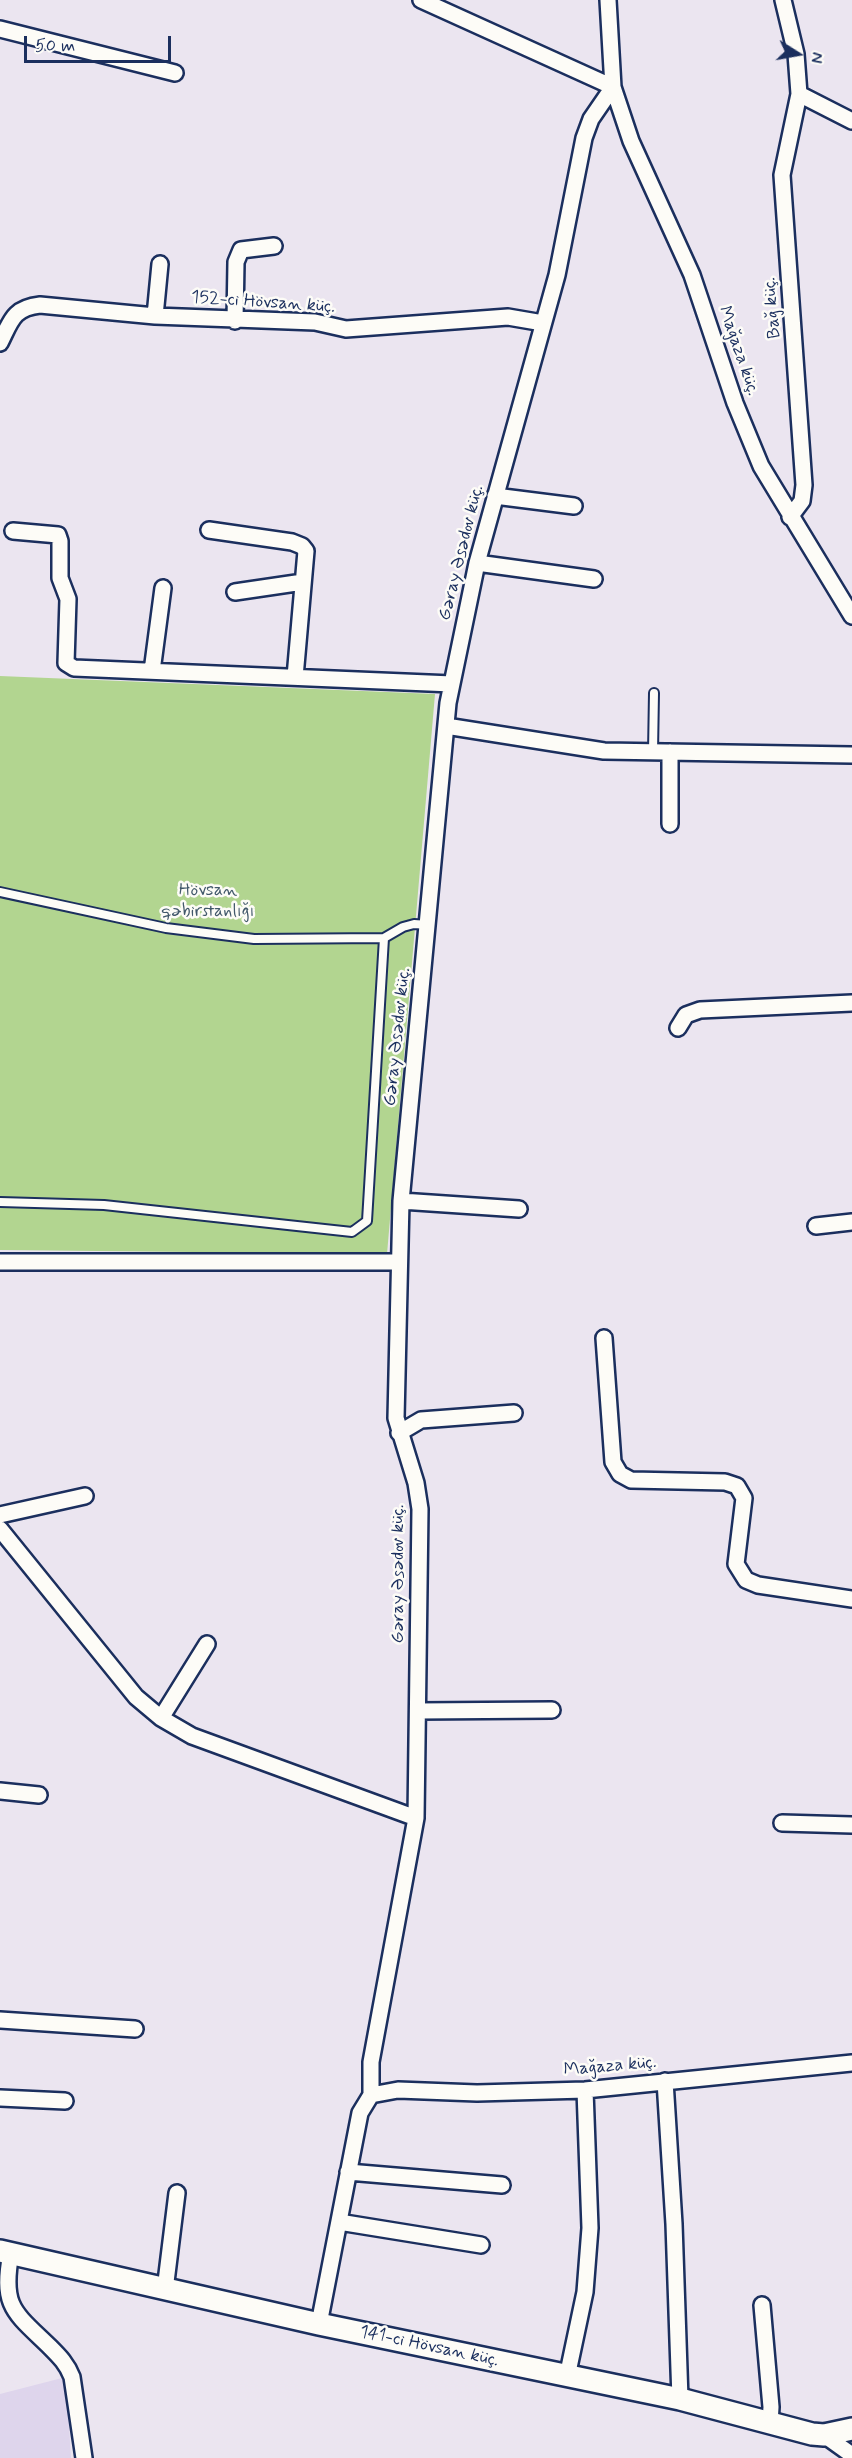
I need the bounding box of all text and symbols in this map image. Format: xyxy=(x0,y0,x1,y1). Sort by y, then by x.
scale bar xyxy=(27,24,174,62)
north arrow xyxy=(768,24,828,84)
text: 50 m xyxy=(35,34,75,58)
text: N xyxy=(805,50,827,65)
street label: Bağ küç. xyxy=(760,276,786,340)
street label: 152-ci Hövsan küç. xyxy=(190,287,336,319)
street label: Mağaza küç. xyxy=(713,304,763,398)
street label: Gəray Əsədov küç. xyxy=(435,483,489,623)
park label: Hövsan qəbirstanlığı xyxy=(161,880,255,922)
street label: Gəray Əsədov küç. xyxy=(380,967,416,1107)
street label: Gəray Əsədov küç. xyxy=(388,1505,410,1643)
street label: Mağaza küç. xyxy=(563,2052,657,2082)
street label: 141-ci Hövsan küç. xyxy=(357,2322,501,2372)

